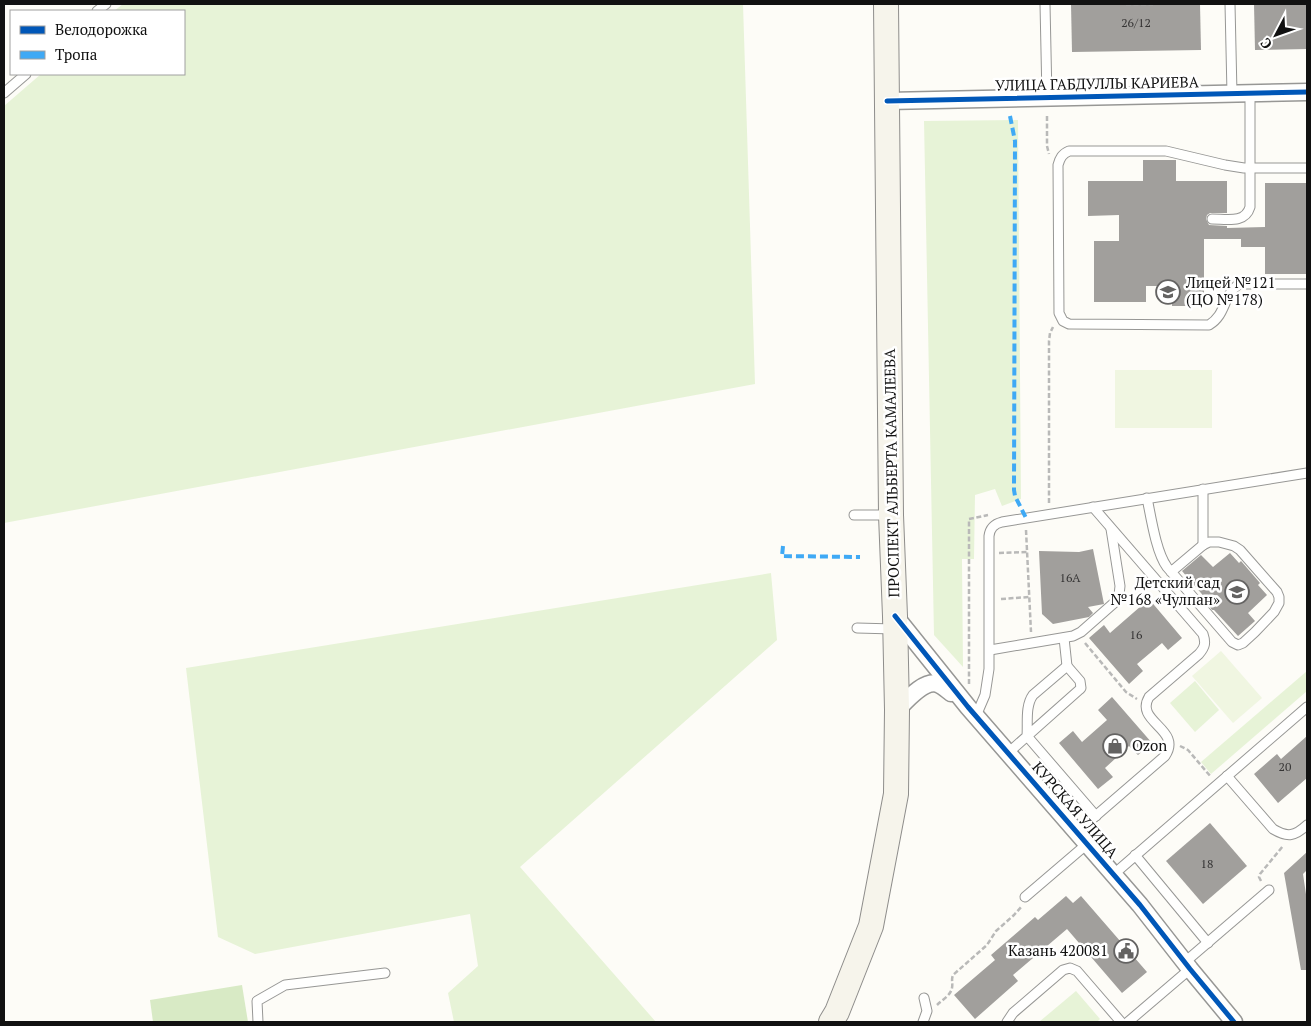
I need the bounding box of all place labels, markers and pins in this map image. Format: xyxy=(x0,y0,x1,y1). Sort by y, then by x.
place label: Лицей №121 (ЦО №178) xyxy=(1185,272,1275,309)
school or university icon: Лицей №121 (ЦО №178) xyxy=(1155,279,1181,305)
place label: Детский сад №168 «Чулпан» xyxy=(1110,572,1220,609)
school or university icon: Детский сад №168 «Чулпан» xyxy=(1224,579,1250,605)
shop icon: Ozon xyxy=(1102,733,1128,759)
place label: Ozon xyxy=(1132,735,1167,755)
public building icon: Казань 420081 xyxy=(1113,938,1139,964)
place label: Казань 420081 xyxy=(1008,940,1108,960)

